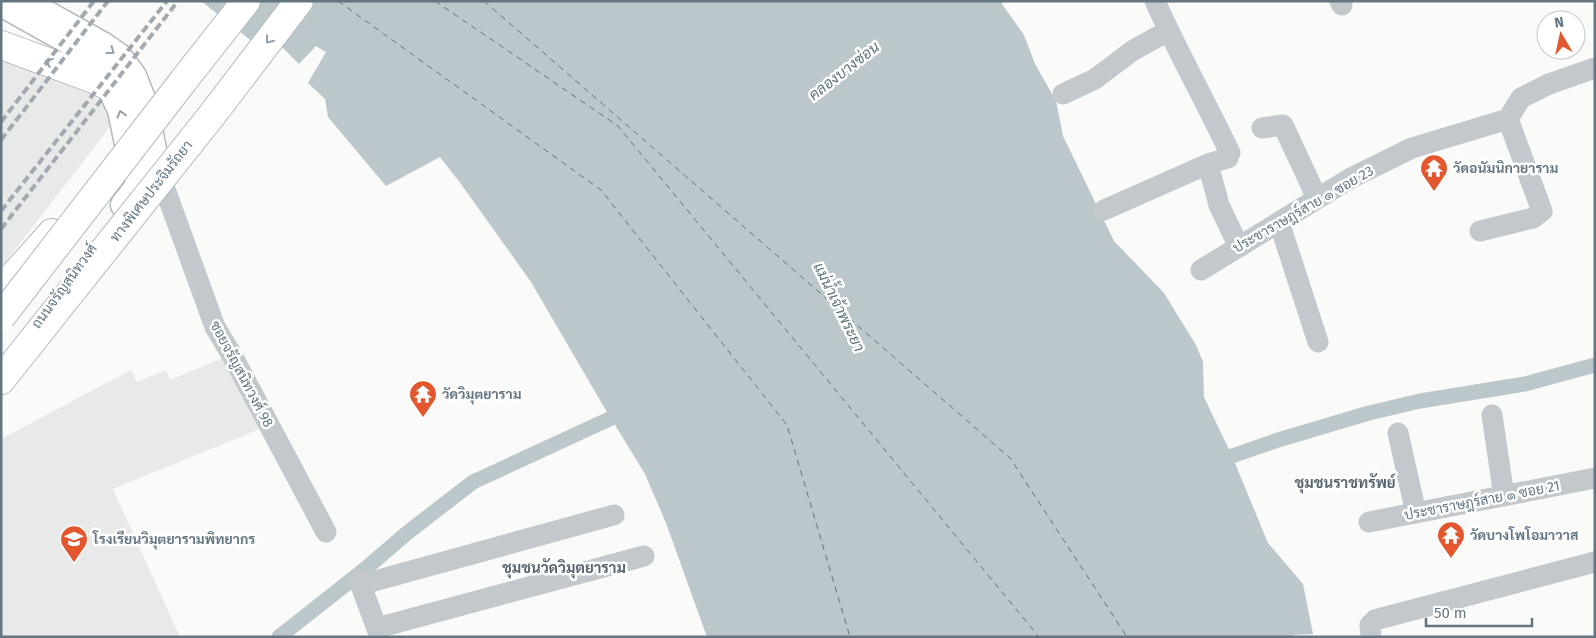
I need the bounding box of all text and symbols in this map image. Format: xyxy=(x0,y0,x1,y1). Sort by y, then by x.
north arrow xyxy=(1536,10,1586,60)
text: N xyxy=(1553,14,1565,32)
one-way arrow xyxy=(267,34,275,43)
water label: คลองบางซ่อน xyxy=(804,37,883,104)
one-way arrow xyxy=(105,45,115,54)
one-way arrow xyxy=(45,58,53,68)
one-way arrow xyxy=(116,109,127,118)
street label: ทางพิเศษประจิมรัถยา xyxy=(106,137,196,245)
temple icon: วัดอนัมนิกายาราม xyxy=(1419,153,1449,192)
place label: วัดอนัมนิกายาราม xyxy=(1453,160,1558,177)
street label: ประชาราษฎร์สาย ๑ ซอย 23 xyxy=(1230,161,1376,257)
street label: ถนนจรัญสนิทวงศ์ xyxy=(27,240,101,332)
water label: แม่น้ำเจ้าพระยา xyxy=(810,258,872,355)
street label: ซอยจรัญสนิทวงศ์ 98 xyxy=(206,318,278,431)
temple icon: วัดวิมุตยาราม xyxy=(408,379,438,418)
place label: วัดวิมุตยาราม xyxy=(442,386,521,405)
district label: ชุมชนราชทรัพย์ xyxy=(1294,473,1397,494)
street label: ประชาราษฎร์สาย ๑ ซอย 21 xyxy=(1403,476,1561,524)
temple icon: วัดบางโพโอมาวาส xyxy=(1436,520,1466,559)
school or university icon: โรงเรียนวิมุตยารามพิทยากร xyxy=(59,524,89,563)
place label: วัดบางโพโอมาวาส xyxy=(1470,526,1578,544)
place label: โรงเรียนวิมุตยารามพิทยากร xyxy=(92,530,255,550)
district label: ชุมชนวัดวิมุตยาราม xyxy=(502,558,626,579)
scale bar xyxy=(1426,596,1532,628)
text: 50 m xyxy=(1434,604,1467,622)

